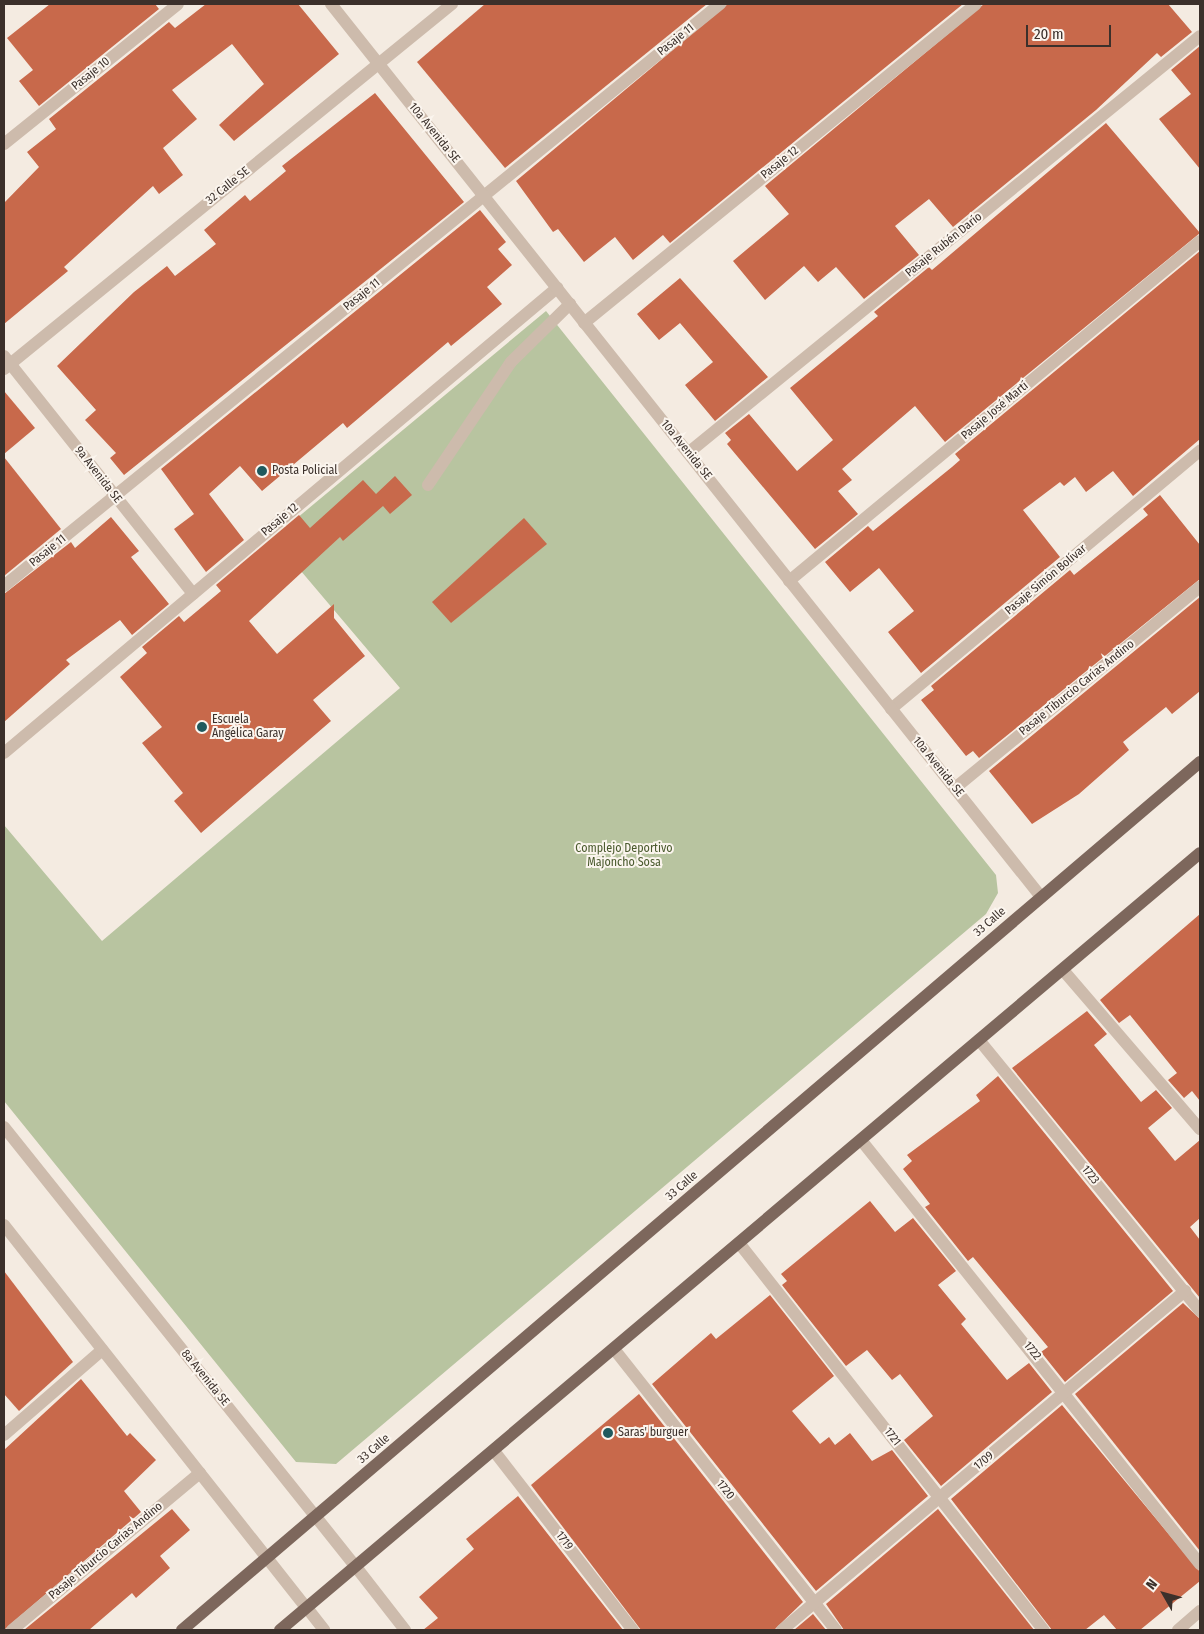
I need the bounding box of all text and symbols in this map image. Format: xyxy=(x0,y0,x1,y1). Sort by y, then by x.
scale bar xyxy=(1029,15,1114,47)
street label: Pasaje 11 xyxy=(655,21,697,59)
text: 20 m xyxy=(1034,25,1064,43)
street label: Pasaje 10 xyxy=(69,54,113,94)
street label: 10a Avenida SE xyxy=(405,100,463,166)
street label: Pasaje 12 xyxy=(758,144,802,182)
street label: 32 Calle SE xyxy=(203,164,253,208)
street label: Pasaje Rubén Darío xyxy=(903,210,985,280)
street label: Pasaje 11 xyxy=(341,276,383,314)
street label: Pasaje José Martí xyxy=(959,379,1031,443)
street label: 10a Avenida SE xyxy=(657,417,715,483)
street label: 9a Avenida SE xyxy=(71,444,125,506)
place label: Posta Policial xyxy=(272,464,337,478)
marker: Posta Policial xyxy=(256,465,268,477)
street label: Pasaje 12 xyxy=(259,500,301,540)
street label: Pasaje 11 xyxy=(27,532,69,570)
street label: Pasaje Simón Bolívar xyxy=(1002,542,1090,618)
street label: Pasaje Tiburcio Carías Andino xyxy=(1017,637,1137,739)
place label: Escuela Angélica Garay xyxy=(212,713,284,741)
marker: Escuela Angélica Garay xyxy=(196,721,208,733)
street label: 10a Avenida SE xyxy=(909,734,967,800)
park label: Complejo Deportivo Majoncho Sosa xyxy=(575,842,673,870)
street label: 33 Calle xyxy=(971,904,1009,940)
street label: 1723 xyxy=(1078,1163,1102,1187)
street label: 33 Calle xyxy=(663,1168,701,1204)
street label: 1722 xyxy=(1020,1339,1044,1363)
street label: 8a Avenida SE xyxy=(178,1347,232,1409)
street label: 1721 xyxy=(880,1425,904,1449)
place label: Saras' burguer xyxy=(618,1426,688,1440)
marker: Saras' burguer xyxy=(602,1427,614,1439)
street label: 33 Calle xyxy=(355,1431,393,1467)
street label: 1709 xyxy=(971,1449,997,1473)
street label: 1720 xyxy=(713,1477,737,1503)
street label: Pasaje Tiburcio Carías Andino xyxy=(46,1499,166,1603)
street label: 1719 xyxy=(552,1529,576,1553)
north arrow xyxy=(1139,1569,1189,1619)
text: N xyxy=(1143,1576,1161,1593)

